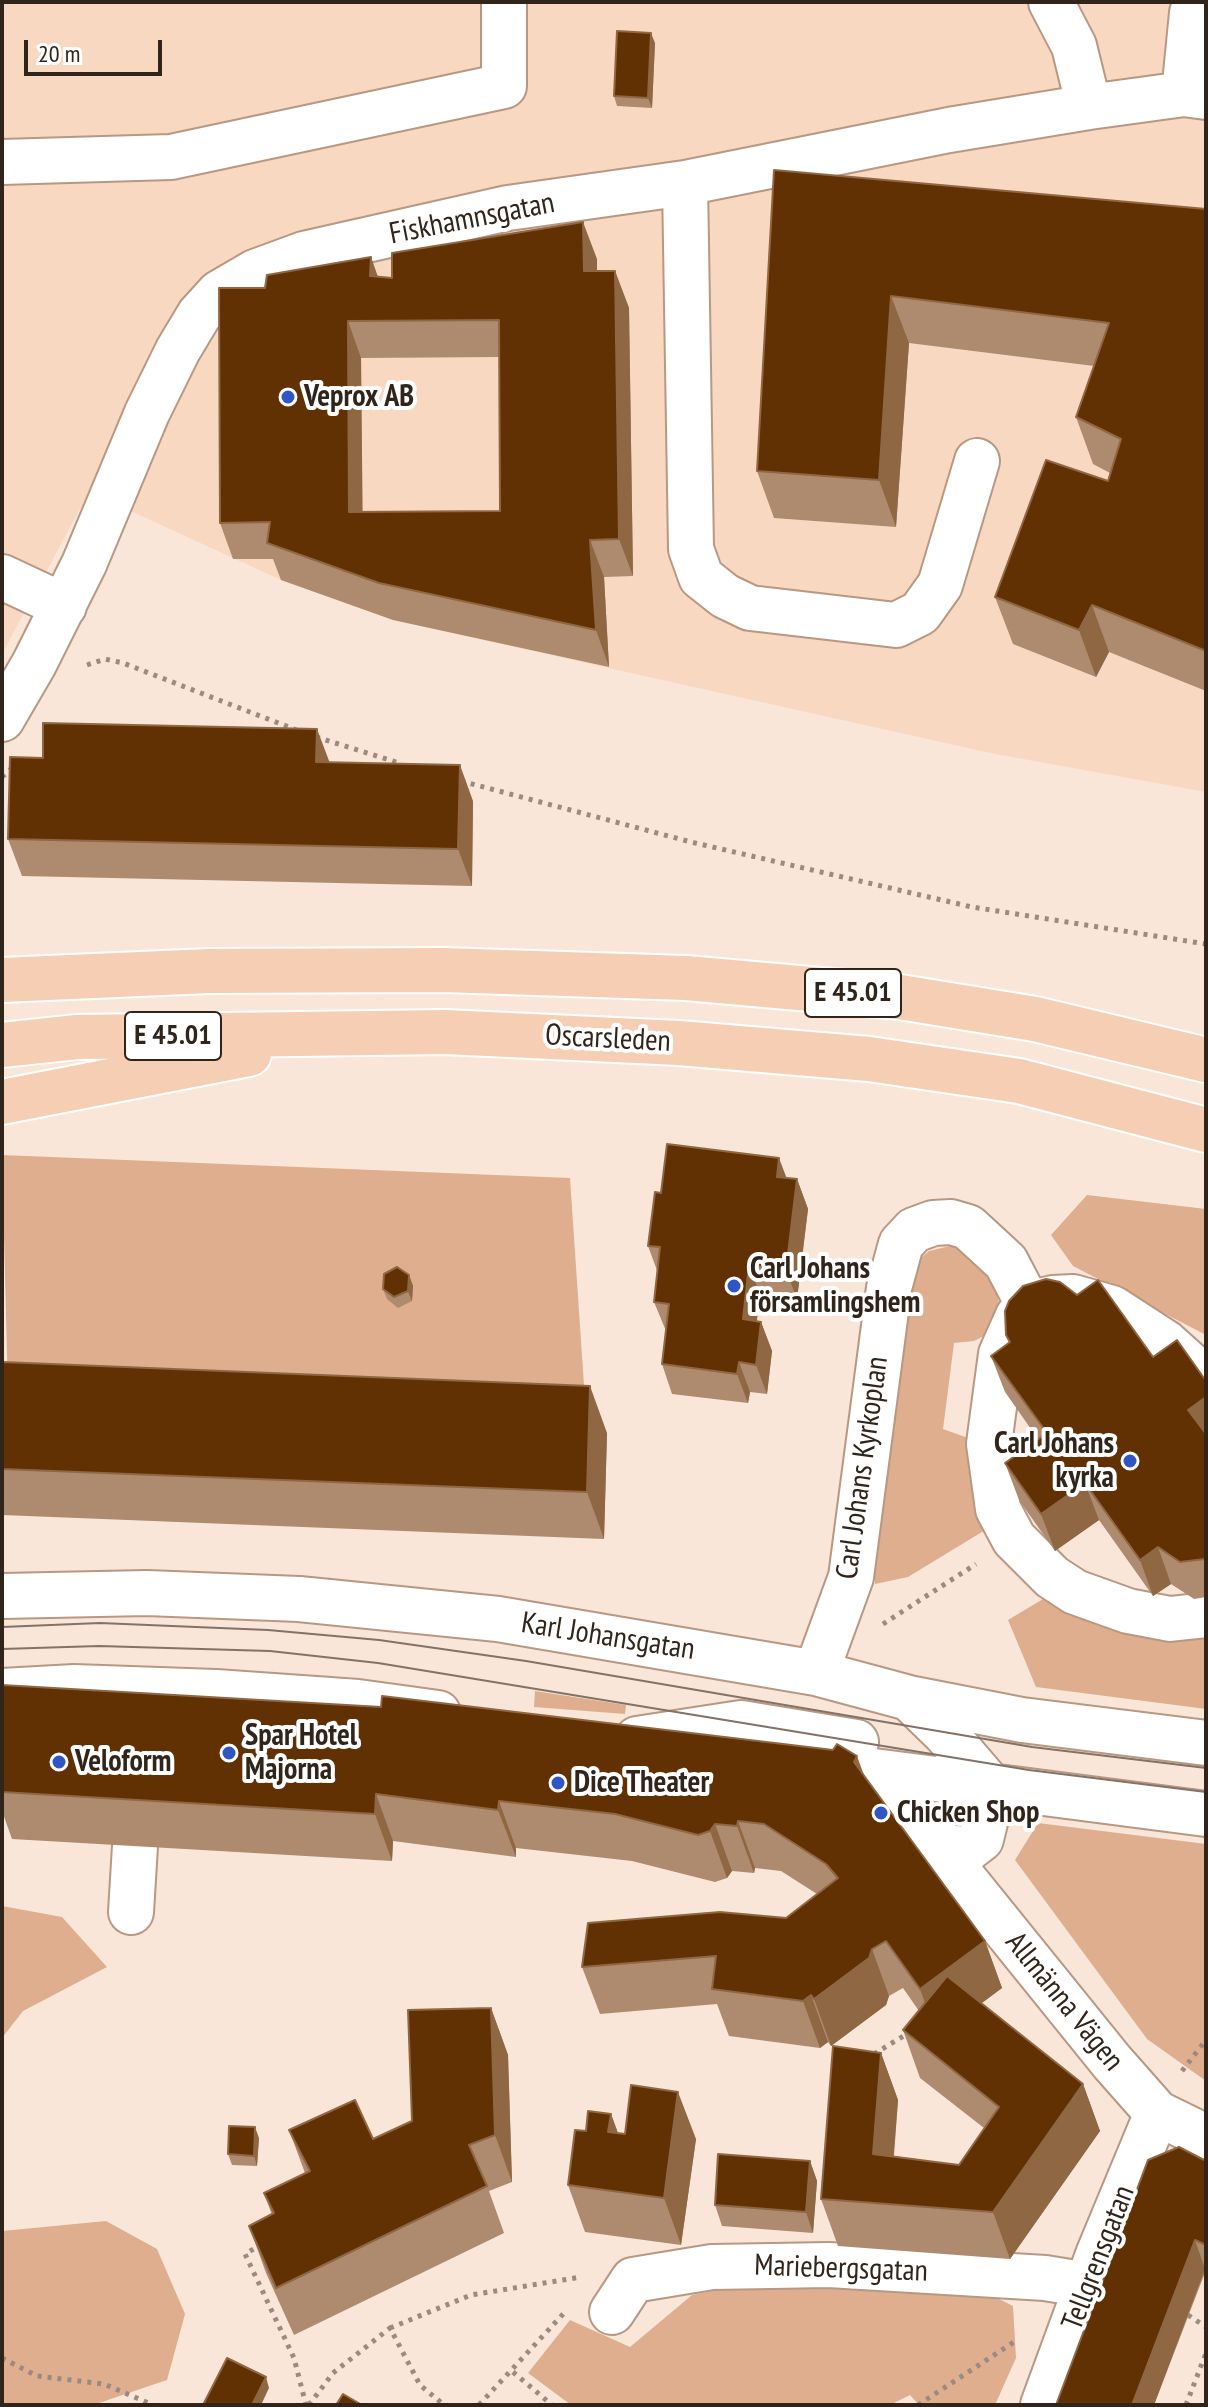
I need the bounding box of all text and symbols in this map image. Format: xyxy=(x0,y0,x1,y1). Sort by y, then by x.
scale bar xyxy=(28,24,166,74)
text: 20 m xyxy=(38,38,80,69)
street label: Fiskhamnsgatan xyxy=(387,185,557,253)
place label: Veprox AB xyxy=(304,379,414,415)
marker: Veprox AB xyxy=(279,388,297,406)
road number: E 45.01 xyxy=(805,969,901,1017)
road number: E 45.01 xyxy=(125,1012,221,1060)
street label: Oscarsleden xyxy=(544,1018,672,1060)
place label: Carl Johans församlingshem xyxy=(750,1251,920,1322)
marker: Carl Johans församlingshem xyxy=(725,1277,743,1295)
street label: Carl Johans Kyrkoplan xyxy=(830,1354,896,1582)
place label: Carl Johans kyrka xyxy=(994,1426,1114,1496)
marker: Carl Johans kyrka xyxy=(1121,1452,1139,1470)
street label: Karl Johansgatan xyxy=(519,1606,697,1668)
place label: Spar Hotel Majorna xyxy=(245,1718,357,1788)
place label: Veloform xyxy=(75,1744,171,1780)
marker: Spar Hotel Majorna xyxy=(220,1744,238,1762)
marker: Veloform xyxy=(50,1753,68,1771)
place label: Dice Theater xyxy=(574,1765,709,1801)
marker: Dice Theater xyxy=(549,1774,567,1792)
place label: Chicken Shop xyxy=(897,1795,1039,1831)
marker: Chicken Shop xyxy=(872,1804,890,1822)
street label: Allmänna Vägen xyxy=(997,1925,1131,2079)
street label: Tellgrensgatan xyxy=(1055,2181,1143,2335)
street label: Mariebergsgatan xyxy=(754,2248,928,2290)

